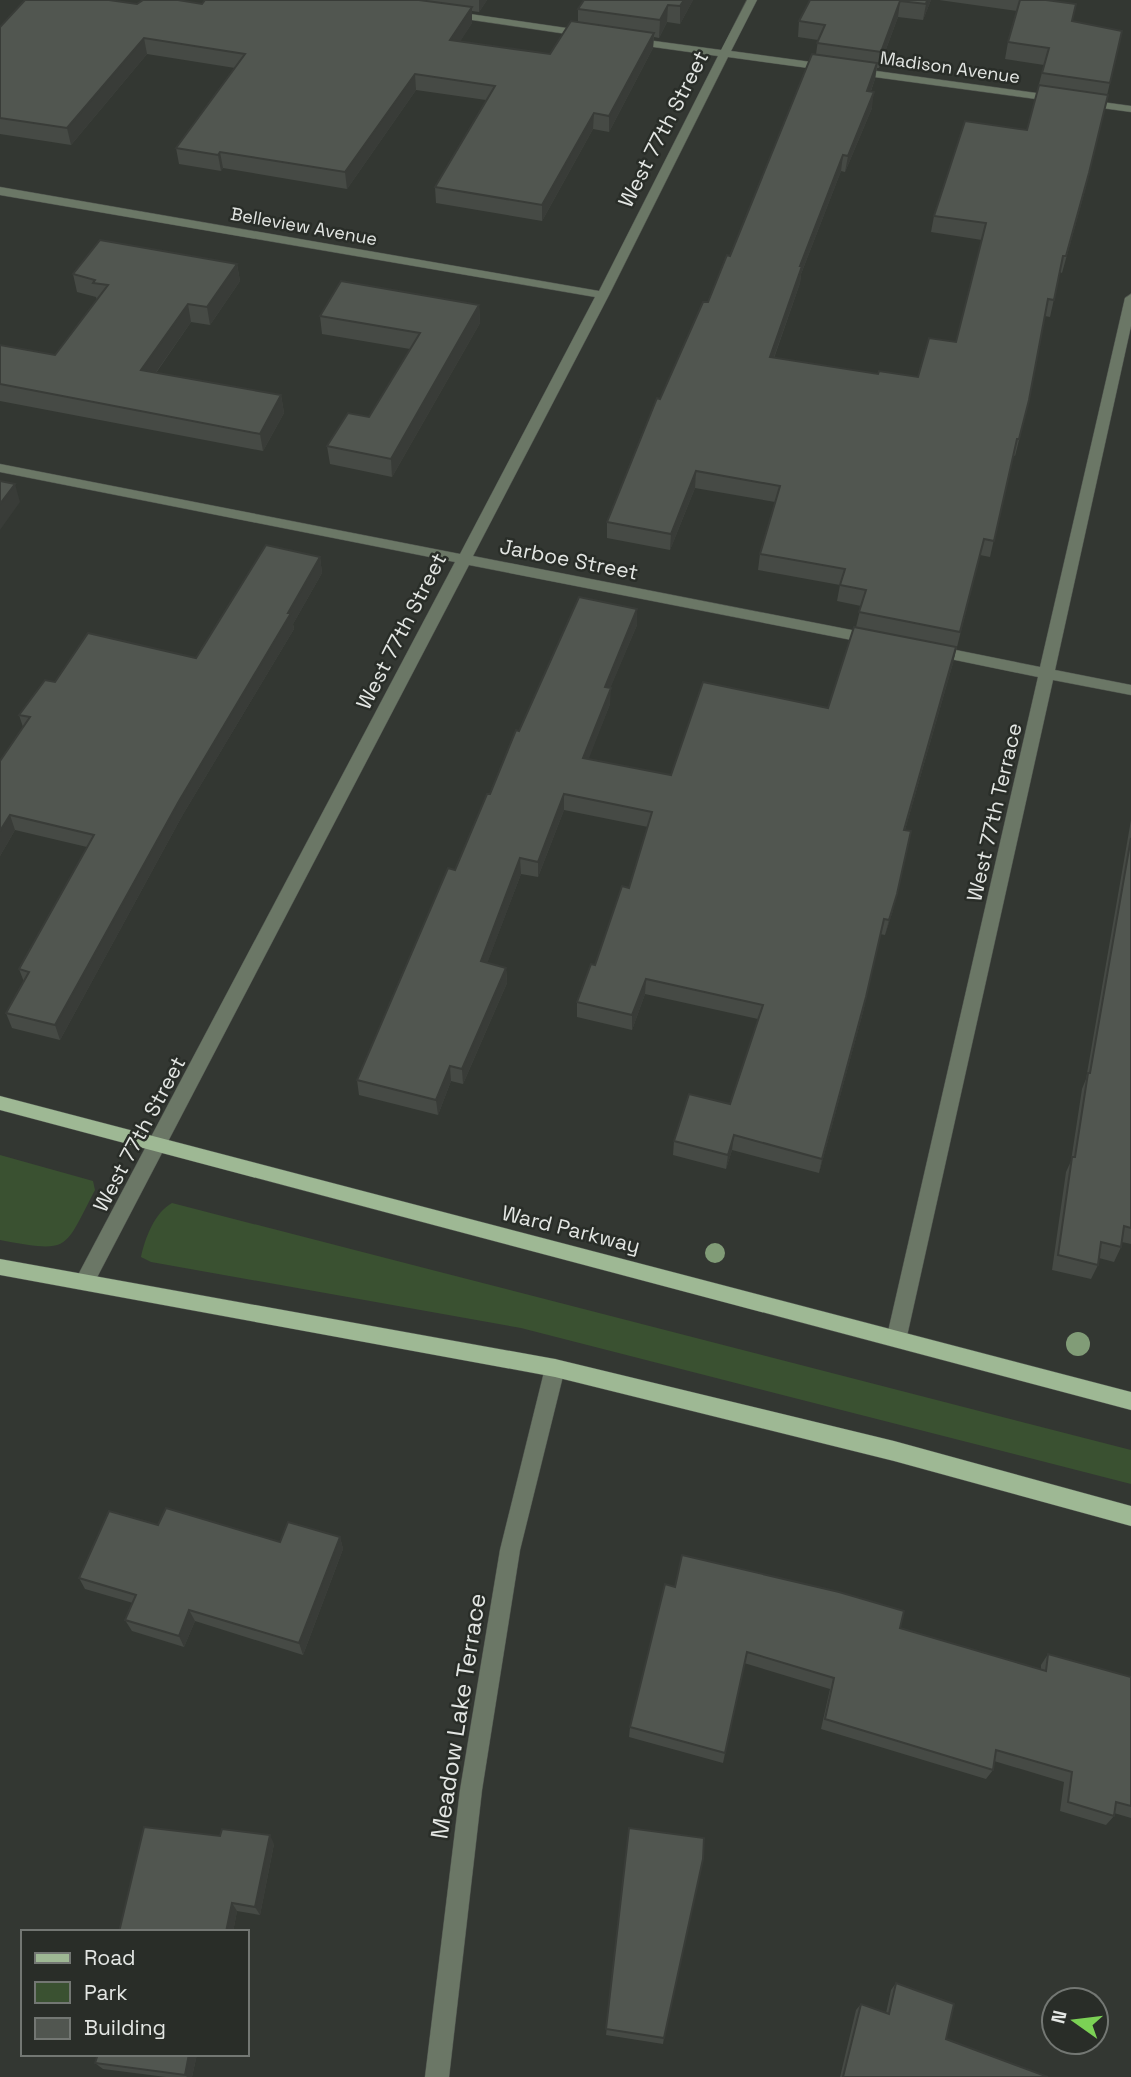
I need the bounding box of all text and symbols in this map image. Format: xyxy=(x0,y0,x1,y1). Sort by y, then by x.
street label: West 77th Street xyxy=(612,46,714,212)
street label: Madison Avenue xyxy=(878,46,1022,88)
street label: Belleview Avenue xyxy=(229,202,379,250)
street label: Jarboe Street xyxy=(497,532,641,586)
street label: West 77th Street xyxy=(350,548,452,714)
street label: West 77th Terrace xyxy=(960,720,1028,904)
street label: West 77th Street xyxy=(87,1052,191,1216)
street label: Ward Parkway xyxy=(499,1199,643,1259)
street label: Meadow Lake Terrace xyxy=(423,1591,493,1841)
legend xyxy=(21,1930,248,2056)
text: Road xyxy=(84,1944,136,1971)
text: Park xyxy=(84,1979,128,2006)
north arrow xyxy=(1040,1986,1110,2056)
text: N xyxy=(1045,2008,1073,2026)
text: Building xyxy=(84,2014,166,2041)

